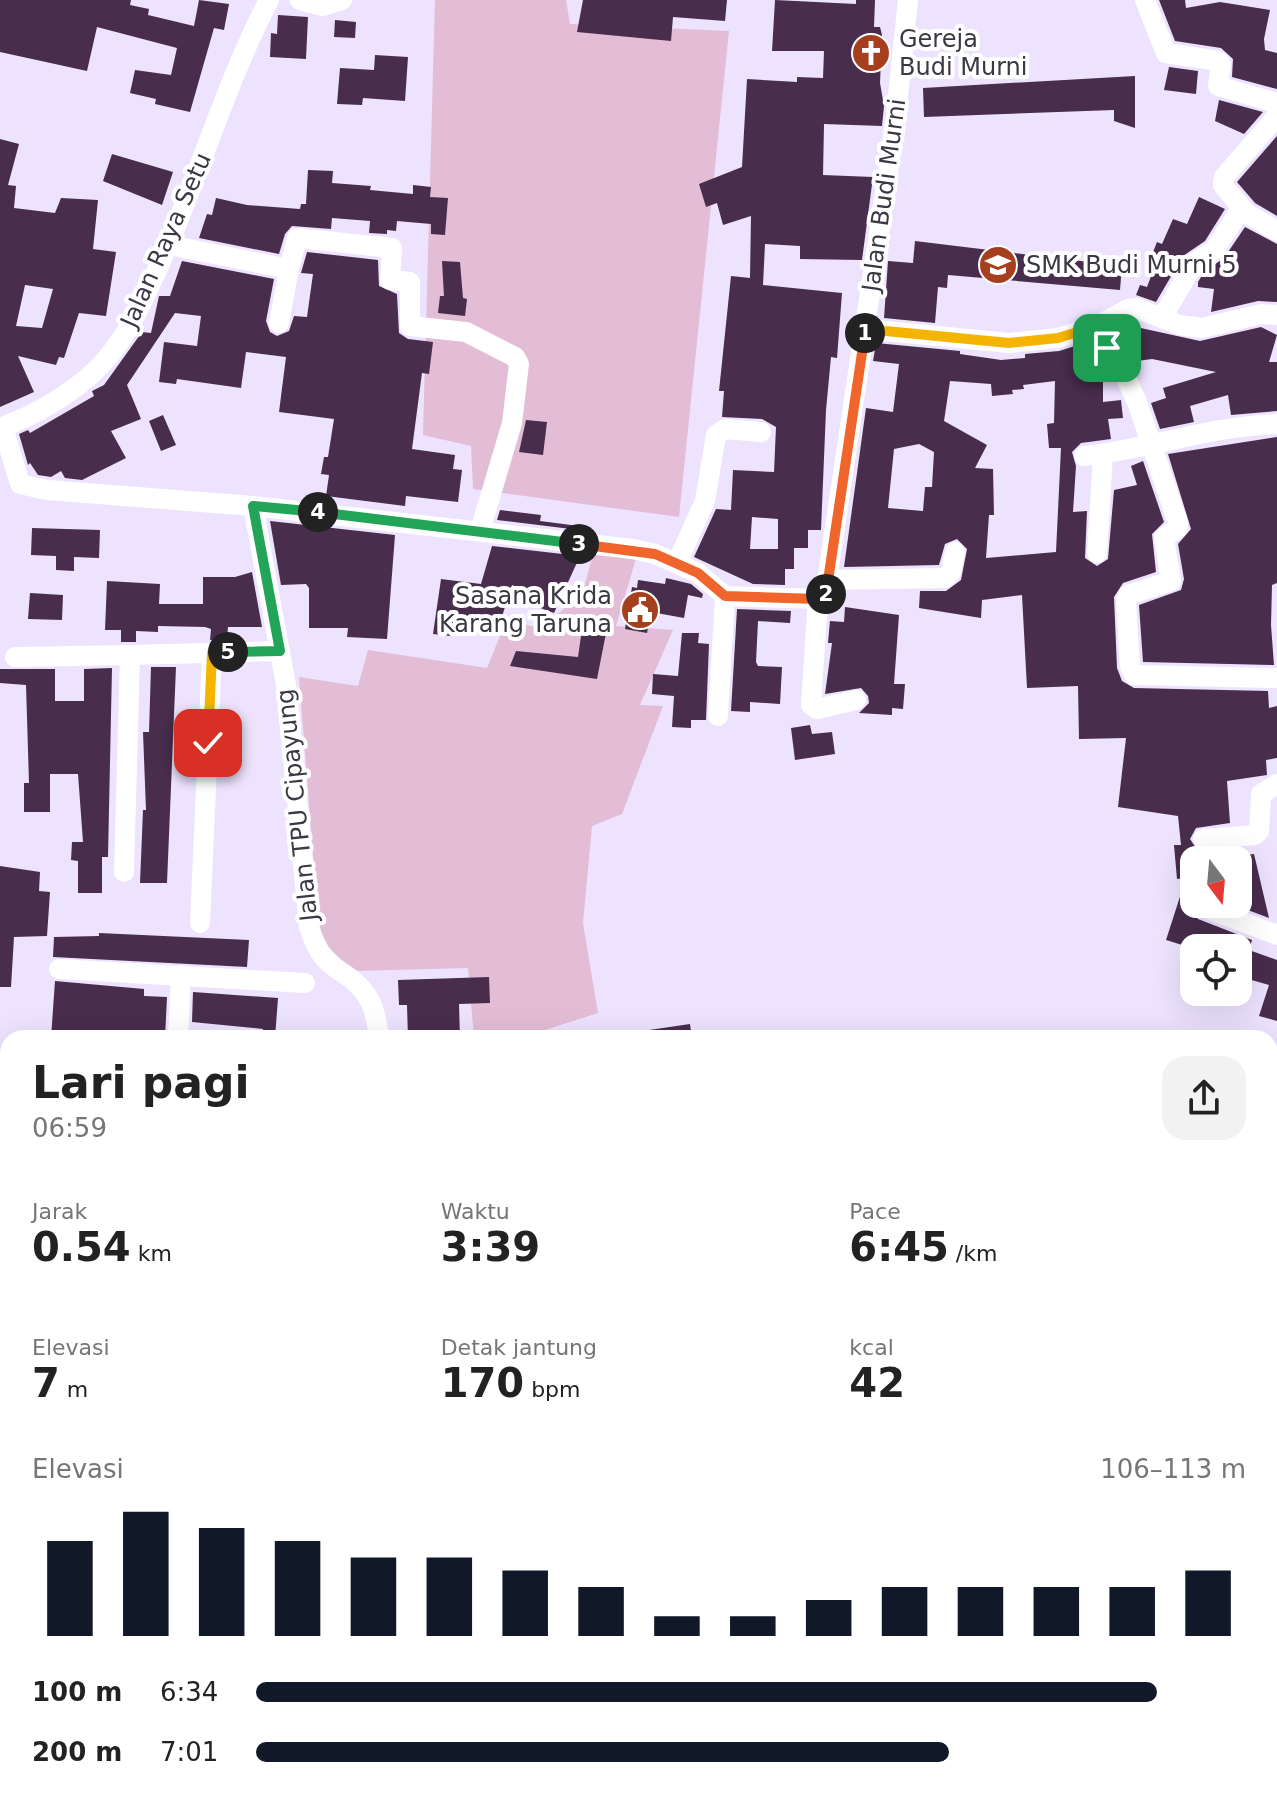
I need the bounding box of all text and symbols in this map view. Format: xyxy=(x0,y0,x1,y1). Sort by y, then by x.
place label: Gereja Budi Murni xyxy=(899,25,1027,81)
church icon: Gereja Budi Murni xyxy=(850,32,892,74)
street label: Jalan Budi Murni xyxy=(856,97,911,295)
street label: Jalan Raya Setu xyxy=(114,148,217,333)
school or university icon: SMK Budi Murni 5 xyxy=(977,244,1019,286)
place label: SMK Budi Murni 5 xyxy=(1026,251,1237,279)
pin: 1 xyxy=(845,313,885,353)
pin xyxy=(1073,314,1141,382)
text: 1 xyxy=(857,320,873,345)
icon: arrive xyxy=(1085,326,1129,370)
pin: 4 xyxy=(298,492,338,532)
text: 4 xyxy=(310,499,326,524)
pin: 3 xyxy=(559,524,599,564)
text: 3 xyxy=(571,531,587,556)
pin: 2 xyxy=(806,574,846,614)
text: 2 xyxy=(818,581,834,606)
place label: Sasana Krida Karang Taruna xyxy=(439,582,612,638)
public building icon: Sasana Krida Karang Taruna xyxy=(619,589,661,631)
pin: 5 xyxy=(208,632,248,672)
text: 5 xyxy=(220,639,236,664)
street label: Jalan TPU Cipayung xyxy=(271,687,323,925)
pin xyxy=(174,709,242,777)
icon: check xyxy=(186,721,230,765)
north arrow xyxy=(1180,846,1252,918)
map controls xyxy=(1180,846,1252,1006)
button: locate xyxy=(1180,934,1252,1006)
button: share xyxy=(1162,1056,1246,1140)
text: Lari pagi xyxy=(32,1057,250,1108)
text: 06:59 xyxy=(32,1113,107,1143)
text: Jarak xyxy=(32,1199,87,1224)
text: Waktu xyxy=(441,1199,510,1224)
text: Pace xyxy=(849,1199,901,1224)
text: 0.54 xyxy=(32,1224,131,1270)
text: 3:39 xyxy=(441,1224,540,1270)
text: 6:45 xyxy=(849,1224,949,1270)
text: km xyxy=(131,1241,172,1266)
text: /km xyxy=(949,1241,997,1266)
text: Elevasi xyxy=(32,1335,110,1360)
text: Detak jantung xyxy=(441,1335,597,1360)
text: kcal xyxy=(849,1335,894,1360)
text: 7 xyxy=(32,1360,60,1406)
text: 170 xyxy=(441,1360,524,1406)
text: 42 xyxy=(849,1360,905,1406)
text: m xyxy=(60,1377,88,1402)
text: bpm xyxy=(524,1377,581,1402)
text: Elevasi xyxy=(32,1454,124,1484)
text: 106–113 m xyxy=(1100,1454,1246,1484)
text: 100 m xyxy=(32,1677,122,1707)
text: 6:34 xyxy=(160,1677,218,1707)
text: 200 m xyxy=(32,1737,122,1767)
text: 7:01 xyxy=(160,1737,218,1767)

